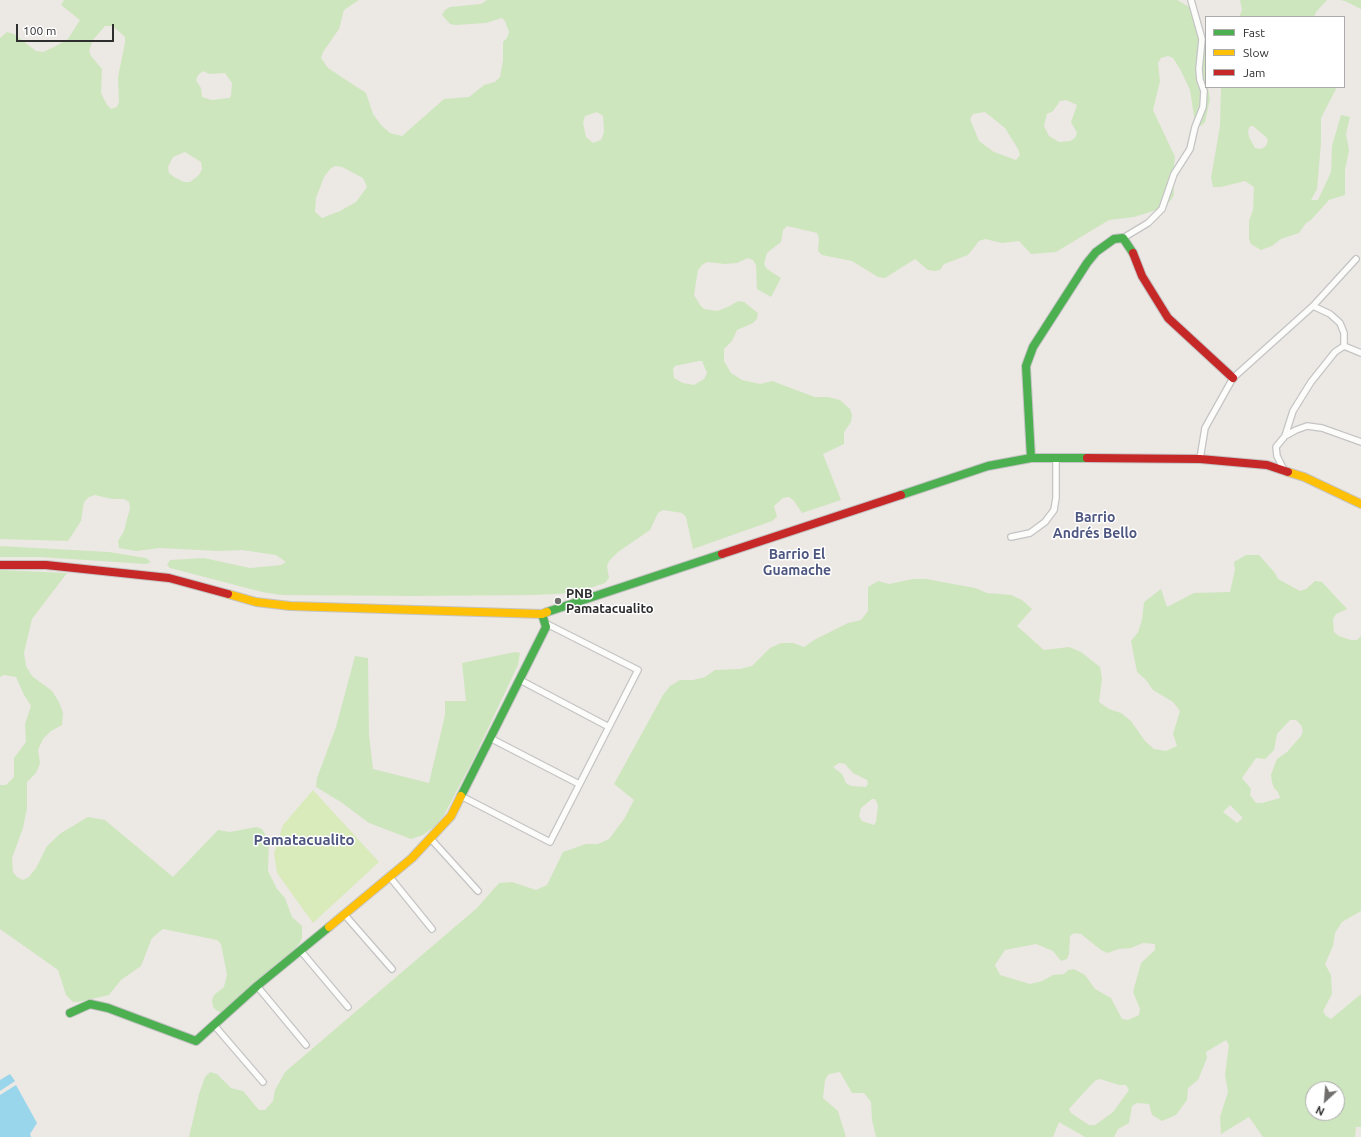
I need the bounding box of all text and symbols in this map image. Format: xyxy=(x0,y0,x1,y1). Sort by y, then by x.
scale bar xyxy=(18,16,116,42)
legend xyxy=(1205,16,1345,88)
text: 100 m xyxy=(23,24,56,37)
text: Fast xyxy=(1243,26,1265,39)
text: Slow xyxy=(1243,46,1269,59)
text: Jam xyxy=(1243,66,1265,79)
district label: Barrio Andrés Bello xyxy=(1053,509,1137,542)
district label: Barrio El Guamache xyxy=(763,546,831,578)
place label: PNB Pamatacualito xyxy=(566,586,654,617)
marker: PNB Pamatacualito xyxy=(553,596,563,606)
district label: Pamatacualito xyxy=(253,831,355,849)
north arrow xyxy=(1305,1081,1345,1121)
text: N xyxy=(1314,1104,1327,1118)

